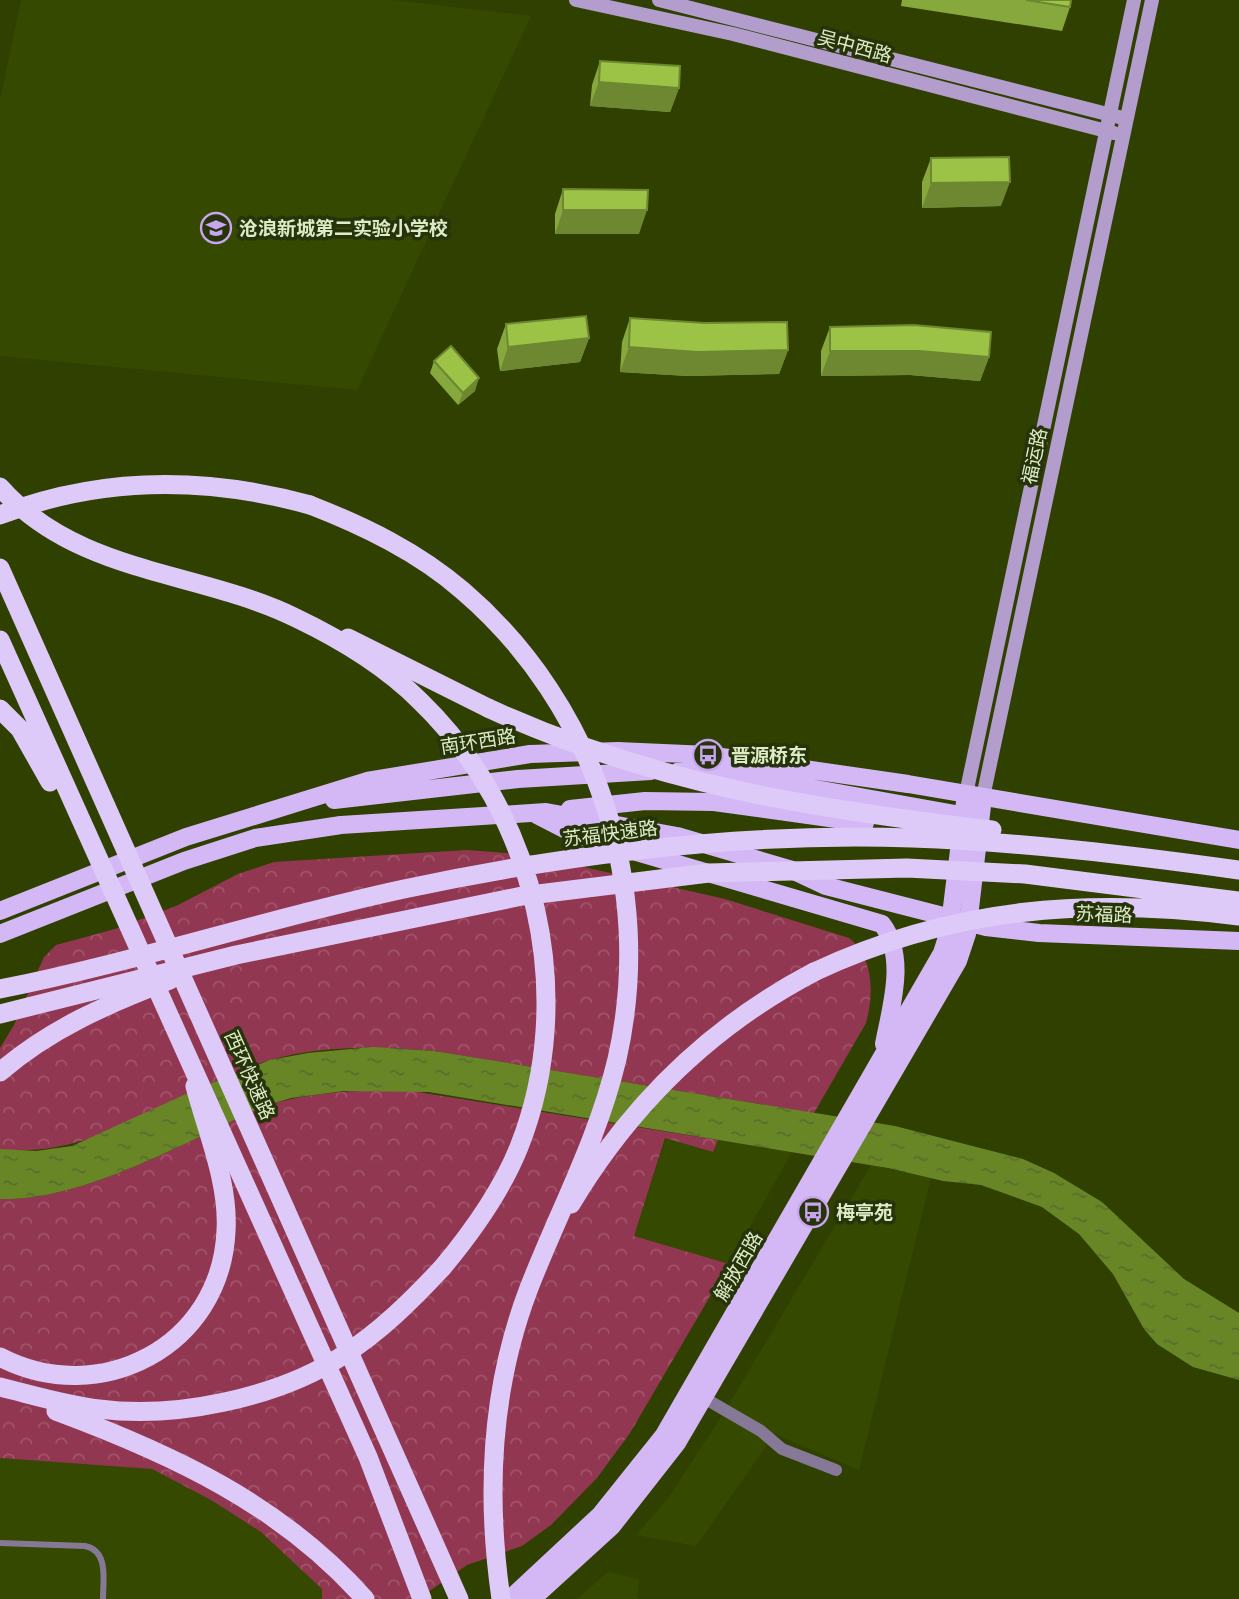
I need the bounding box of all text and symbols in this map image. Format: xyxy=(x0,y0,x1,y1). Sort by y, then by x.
street label: 吴中西路 xyxy=(815,25,895,66)
school or university icon: 沧浪新城第二实验小学校 xyxy=(199,211,233,245)
place label: 沧浪新城第二实验小学校 xyxy=(239,216,448,239)
street label: 福运路 xyxy=(1016,426,1051,486)
street label: 南环西路 xyxy=(439,723,517,758)
bus stop icon: 晋源桥东 xyxy=(691,738,725,772)
place label: 晋源桥东 xyxy=(731,743,807,766)
street label: 苏福快速路 xyxy=(561,815,658,850)
street label: 苏福路 xyxy=(1075,901,1133,926)
street label: 西环快速路 xyxy=(221,1027,280,1123)
bus stop icon: 梅亭苑 xyxy=(796,1195,830,1229)
place label: 梅亭苑 xyxy=(836,1200,893,1223)
street label: 解放西路 xyxy=(709,1227,767,1304)

